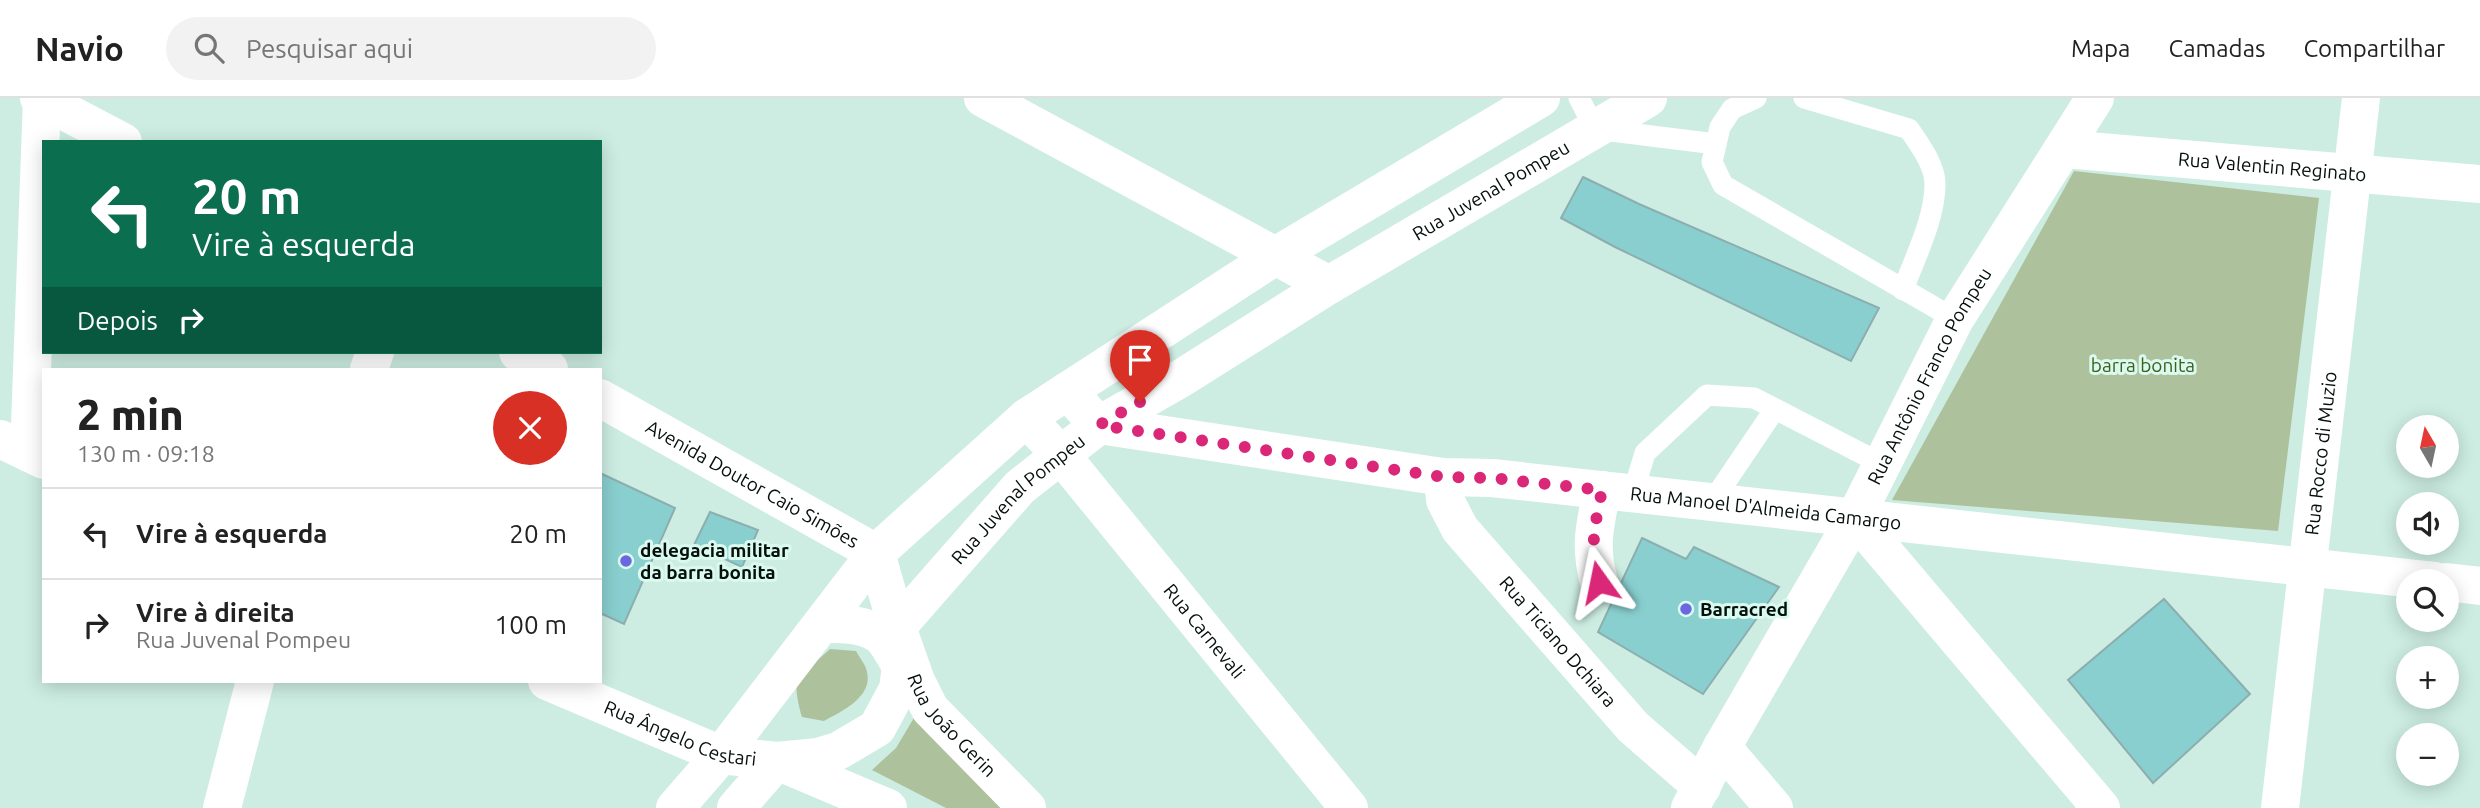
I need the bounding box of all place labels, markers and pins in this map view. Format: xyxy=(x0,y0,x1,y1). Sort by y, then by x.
pin xyxy=(1110,330,1170,402)
place label: delegacia militar da barra bonita xyxy=(640,539,789,583)
marker: delegacia militar da barra bonita xyxy=(618,553,634,569)
place label: Barracred xyxy=(1700,598,1788,620)
marker: Barracred xyxy=(1678,601,1694,617)

